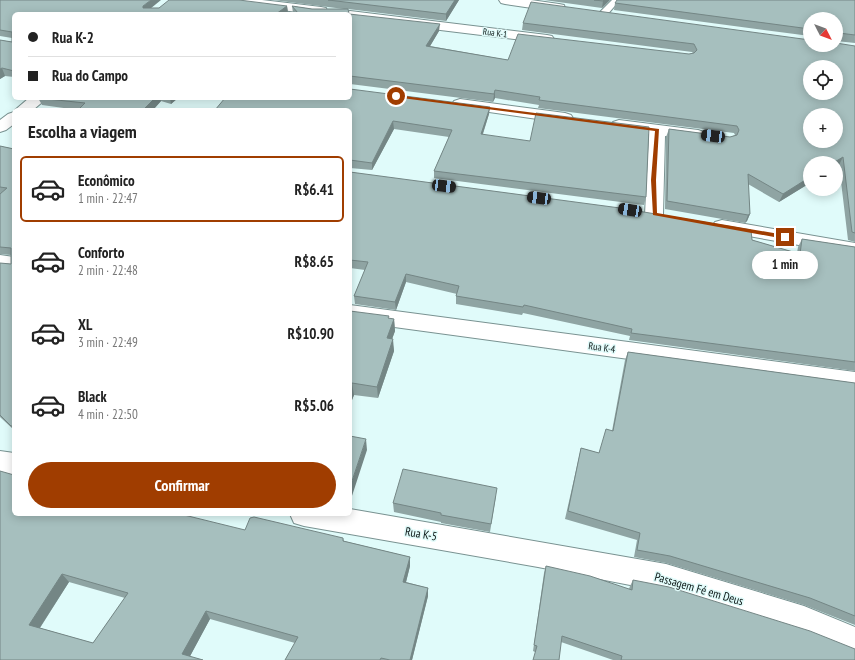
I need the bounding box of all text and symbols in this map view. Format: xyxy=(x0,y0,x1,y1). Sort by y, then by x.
north arrow xyxy=(803,12,843,52)
map controls xyxy=(803,12,843,196)
street label: Rua K-1 xyxy=(482,26,508,39)
text: Rua K-2 xyxy=(52,28,94,47)
button: locate xyxy=(803,60,843,100)
text: Rua do Campo xyxy=(52,66,128,85)
route start xyxy=(387,87,405,105)
button: + xyxy=(803,108,843,148)
text: Escolha a viagem xyxy=(28,120,137,143)
car xyxy=(700,129,726,143)
button: − xyxy=(803,156,843,196)
icon: car xyxy=(30,171,66,207)
text: Econômico xyxy=(78,171,135,190)
car xyxy=(431,179,457,193)
text: R$6.41 xyxy=(295,180,334,199)
text: 1 min · 22:47 xyxy=(78,190,138,207)
car xyxy=(526,191,552,205)
car xyxy=(617,202,643,218)
route end xyxy=(776,228,794,246)
icon: car xyxy=(30,243,66,279)
text: Conforto xyxy=(78,243,124,262)
callout: 1 min xyxy=(752,251,818,279)
text: R$8.65 xyxy=(295,252,334,271)
text: 1 min xyxy=(772,256,798,273)
text: 2 min · 22:48 xyxy=(78,262,138,279)
icon: car xyxy=(30,315,66,351)
text: XL xyxy=(78,315,92,334)
text: R$10.90 xyxy=(287,324,334,343)
text: 3 min · 22:49 xyxy=(78,334,138,351)
street label: Rua K-4 xyxy=(588,339,617,356)
icon: car xyxy=(30,387,66,423)
text: Black xyxy=(78,387,107,406)
text: R$5.06 xyxy=(295,396,334,415)
text: 4 min · 22:50 xyxy=(78,406,138,423)
button: Confirmar xyxy=(28,462,336,508)
street label: Rua K-5 xyxy=(404,523,438,544)
street label: Passagem Fé em Deus xyxy=(653,569,745,608)

